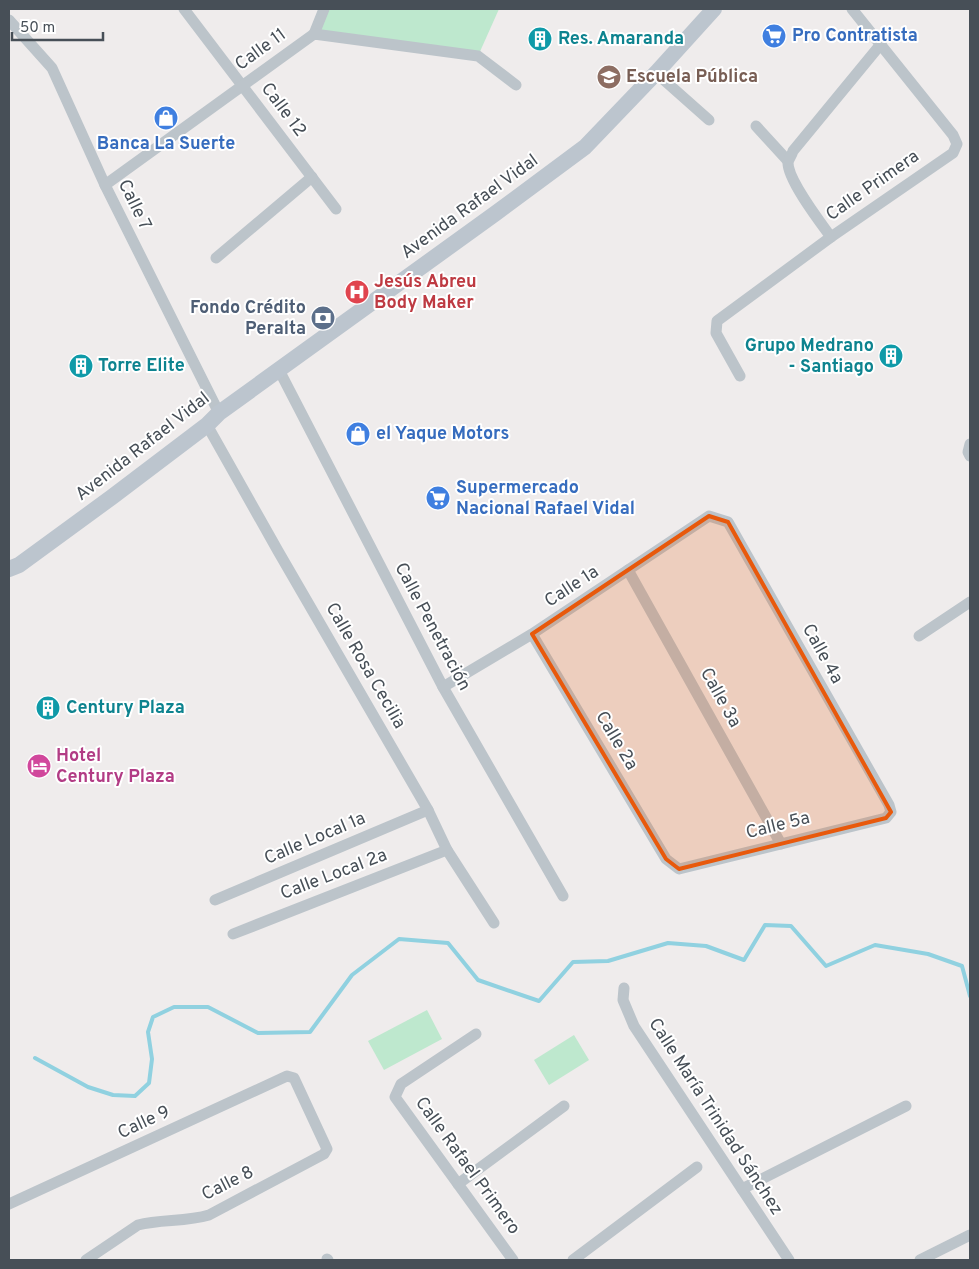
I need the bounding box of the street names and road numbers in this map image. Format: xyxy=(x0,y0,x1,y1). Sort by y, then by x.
street label: Calle 11 xyxy=(231,24,291,76)
street label: Calle 12 xyxy=(255,78,311,142)
street label: Calle Primera xyxy=(822,145,924,227)
street label: Avenida Rafael Vidal xyxy=(397,149,543,265)
street label: Calle 7 xyxy=(112,176,156,234)
street label: Avenida Rafael Vidal xyxy=(71,387,215,507)
street label: Calle Penetración xyxy=(389,559,475,695)
street label: Calle 1a xyxy=(541,561,603,613)
street label: Calle Rosa Cecilia xyxy=(320,599,410,733)
street label: Calle 4a xyxy=(796,620,848,688)
street label: Calle 3a xyxy=(694,664,746,732)
street label: Calle 2a xyxy=(589,707,643,775)
street label: Calle Local 1a xyxy=(261,807,369,871)
street label: Calle 5a xyxy=(744,807,812,845)
street label: Calle Local 2a xyxy=(277,844,391,906)
street label: Calle María Trinidad Sánchez xyxy=(643,1014,787,1220)
street label: Calle Rafael Primero xyxy=(409,1093,525,1239)
street label: Calle 9 xyxy=(114,1101,174,1145)
street label: Calle 8 xyxy=(198,1161,258,1207)

